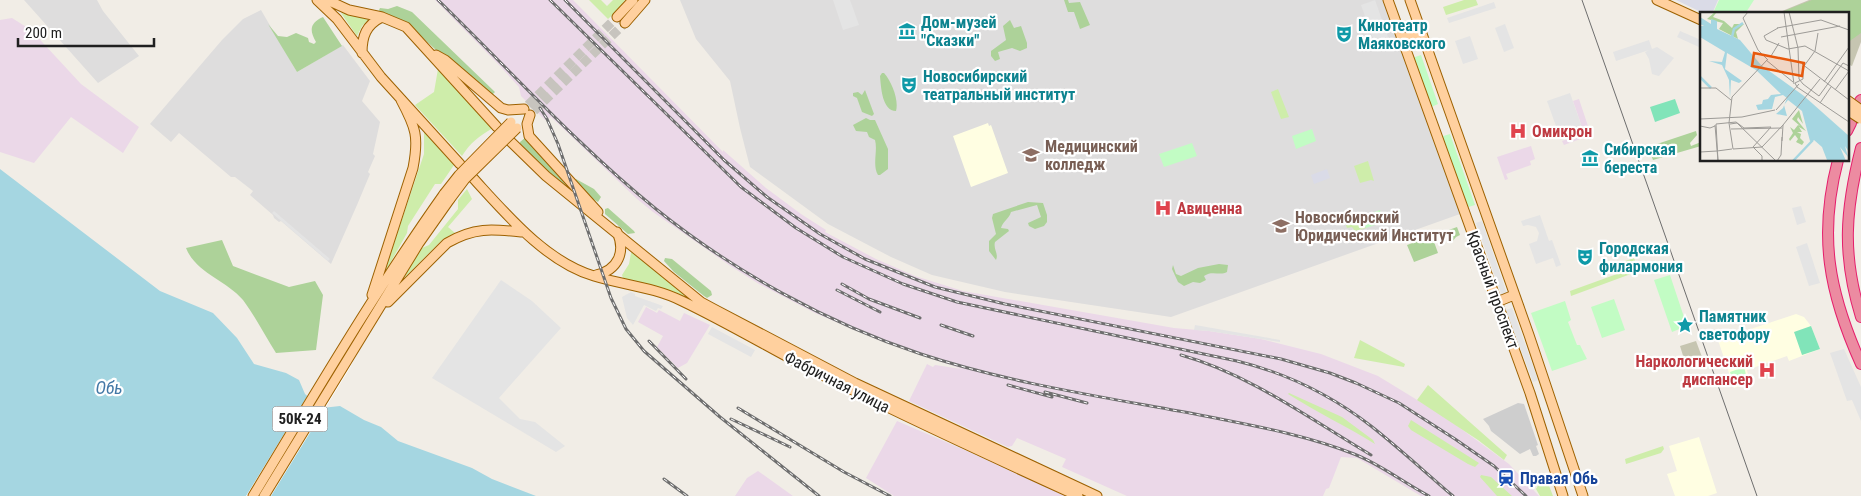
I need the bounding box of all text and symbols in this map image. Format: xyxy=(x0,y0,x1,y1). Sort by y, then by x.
inset map xyxy=(1700,12,1848,161)
place label: Дом-музей "Сказки" xyxy=(921,13,996,50)
scale bar xyxy=(18,15,154,47)
place label: Кинотеатр Маяковского xyxy=(1358,16,1446,53)
museum icon: Дом-музей "Сказки" xyxy=(897,21,917,41)
text: 200 m xyxy=(25,24,62,42)
theatre icon: Кинотеатр Маяковского xyxy=(1334,24,1354,44)
place label: Новосибирский театральный институт xyxy=(923,67,1075,104)
theatre icon: Новосибирский театральный институт xyxy=(899,75,919,95)
hospital icon: Омикрон xyxy=(1508,121,1528,141)
place label: Омикрон xyxy=(1532,122,1592,141)
place label: Медицинский колледж xyxy=(1045,137,1138,174)
place label: Сибирская береста xyxy=(1604,140,1676,177)
school or university icon: Медицинский колледж xyxy=(1021,145,1041,165)
museum icon: Сибирская береста xyxy=(1580,148,1600,168)
hospital icon: Авиценна xyxy=(1153,198,1173,218)
place label: Авиценна xyxy=(1177,199,1243,218)
place label: Новосибирский Юридический Институт xyxy=(1295,208,1454,245)
school or university icon: Новосибирский Юридический Институт xyxy=(1271,216,1291,236)
street label: Красный проспект xyxy=(1463,228,1523,352)
place label: Городская филармония xyxy=(1599,239,1683,276)
theatre icon: Городская филармония xyxy=(1575,247,1595,267)
place label: Памятник светофору xyxy=(1699,307,1770,344)
place icon: Памятник светофору xyxy=(1675,315,1695,335)
street label: Фабричная улица xyxy=(781,347,893,417)
place label: Наркологический диспансер xyxy=(1635,352,1753,389)
hospital icon: Наркологический диспансер xyxy=(1757,360,1777,380)
water label: Обь xyxy=(95,377,123,398)
road number: 50К-24 xyxy=(272,406,328,432)
station icon: Правая Обь xyxy=(1496,468,1516,488)
place label: Правая Обь xyxy=(1520,469,1598,488)

